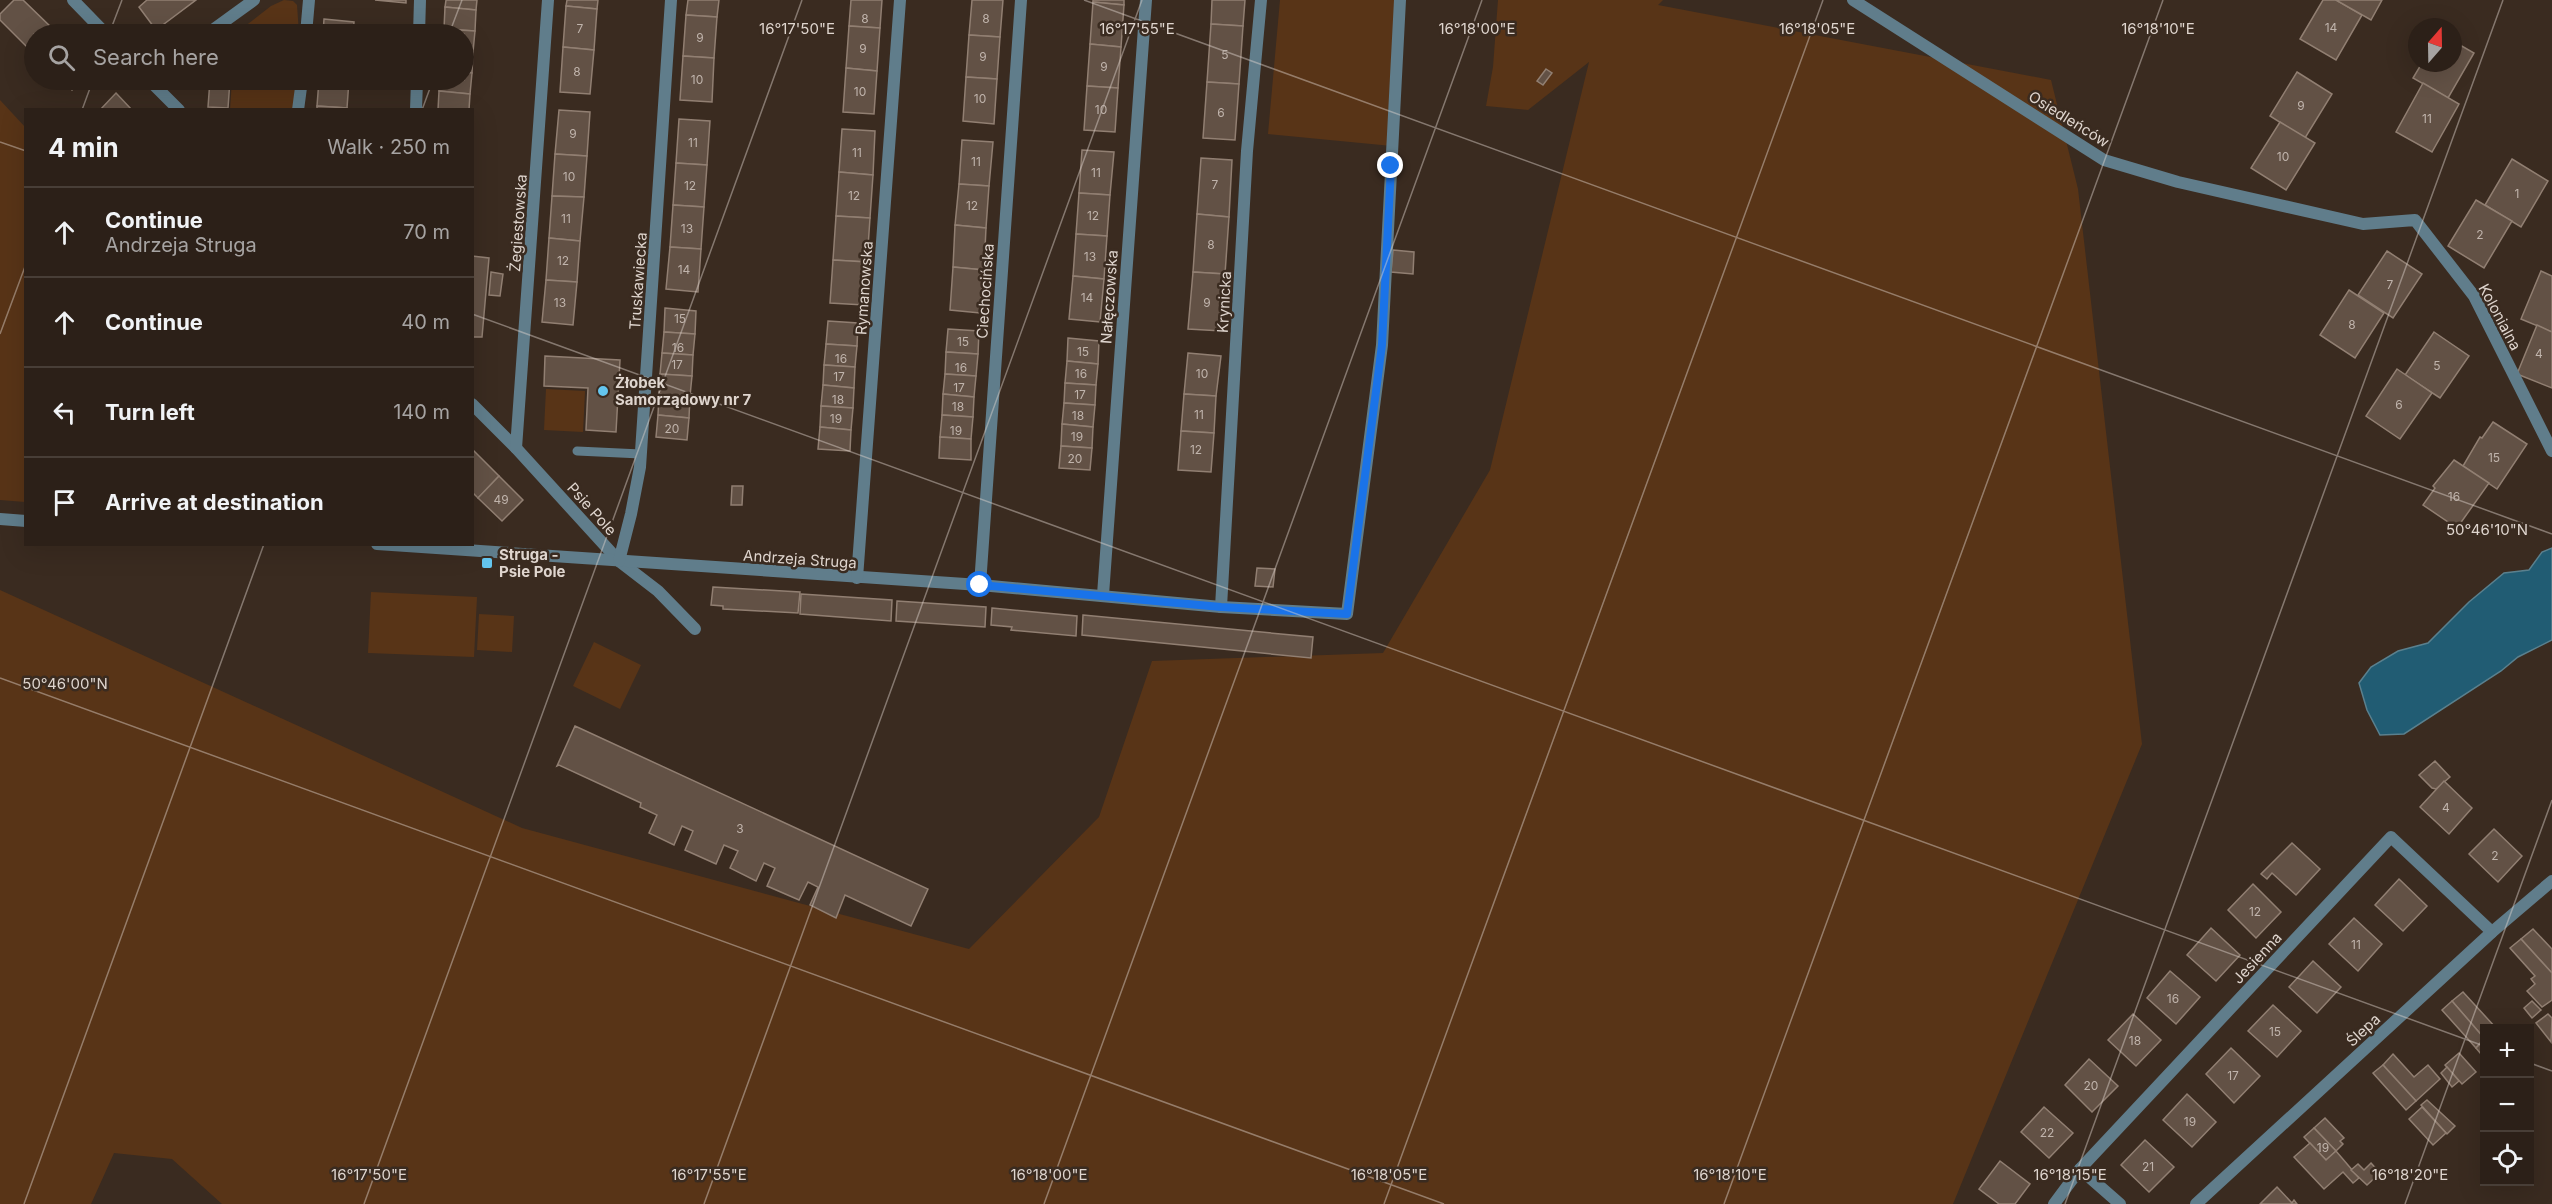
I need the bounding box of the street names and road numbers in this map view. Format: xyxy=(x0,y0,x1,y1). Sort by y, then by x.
street label: Osiedleńców xyxy=(2025,87,2113,151)
street label: Żegiestowska xyxy=(505,173,531,273)
street label: Truskawiecka xyxy=(625,232,651,330)
street label: Rymanowska xyxy=(851,240,877,336)
street label: Ciechocińska xyxy=(972,243,998,339)
street label: Nałęczowska xyxy=(1096,249,1122,345)
street label: Krynicka xyxy=(1213,270,1235,334)
street label: Kolonialna xyxy=(2474,280,2526,354)
street label: Psie Pole xyxy=(563,479,621,539)
street label: Andrzeja Struga xyxy=(743,546,857,572)
street label: Jesienna xyxy=(2228,928,2286,988)
street label: Ślepa xyxy=(2342,1009,2384,1051)

